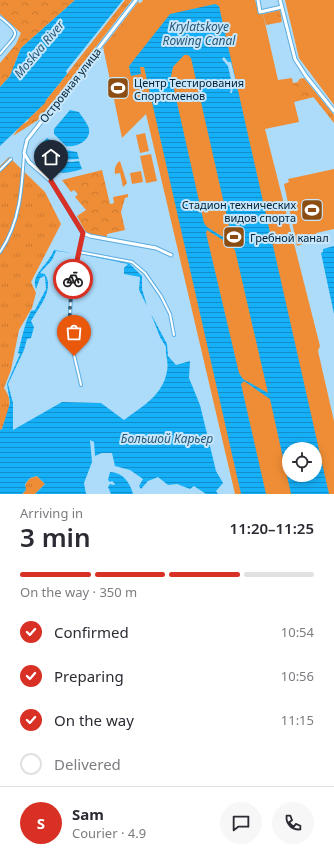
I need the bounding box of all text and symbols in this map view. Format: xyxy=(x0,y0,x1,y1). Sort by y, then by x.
water label: Moskva River xyxy=(10,16,69,81)
water label: Krylatskoye Rowing Canal xyxy=(163,18,236,49)
street label: Островная улица xyxy=(36,44,104,126)
sports icon: Центр Тестирования Спортсменов xyxy=(105,75,131,101)
place label: Центр Тестирования Спортсменов xyxy=(134,75,244,103)
pin xyxy=(34,140,68,181)
icon: home xyxy=(40,146,62,168)
place label: Стадион технических видов спорта xyxy=(182,197,296,225)
sports icon: Стадион технических видов спорта xyxy=(299,197,325,223)
sports icon: Гребной канал xyxy=(221,224,247,250)
place label: Гребной канал xyxy=(250,230,329,245)
courier xyxy=(53,259,93,299)
icon: bike xyxy=(62,268,84,290)
pin xyxy=(57,315,91,356)
icon: bag xyxy=(63,321,85,343)
water label: Большой Карьер xyxy=(121,430,213,447)
map controls xyxy=(282,442,322,482)
button: locate xyxy=(282,442,322,482)
text: Arriving in xyxy=(20,504,83,522)
text: 11:20–11:25 xyxy=(230,518,314,538)
text: 3 min xyxy=(20,519,91,555)
text: On the way · 350 m xyxy=(20,583,137,601)
icon: check xyxy=(20,621,42,643)
text: Confirmed xyxy=(54,622,129,642)
text: 10:54 xyxy=(281,623,314,641)
icon: check xyxy=(20,665,42,687)
text: Preparing xyxy=(54,666,124,686)
text: 10:56 xyxy=(281,667,314,685)
icon: check xyxy=(20,709,42,731)
text: On the way xyxy=(54,710,134,730)
text: 11:15 xyxy=(281,711,314,729)
text: Delivered xyxy=(54,754,121,774)
button: chat xyxy=(220,802,262,844)
button: phone xyxy=(272,802,314,844)
text: Sam xyxy=(72,804,104,824)
text: S xyxy=(37,813,45,833)
text: Courier · 4.9 xyxy=(72,824,146,842)

